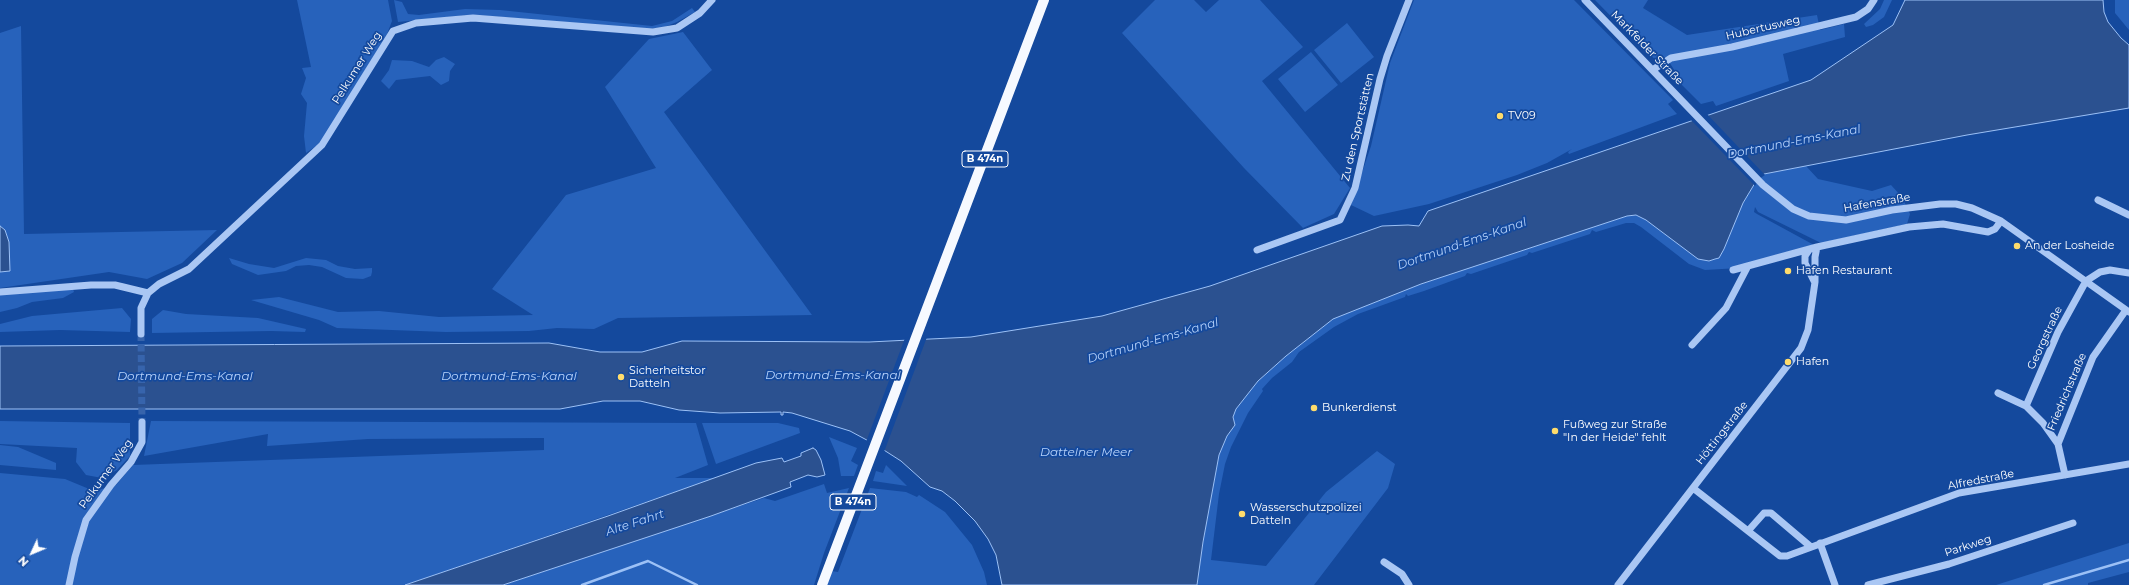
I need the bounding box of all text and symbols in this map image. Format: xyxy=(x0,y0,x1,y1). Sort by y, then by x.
street label: Markfelder Straße xyxy=(1608,8,1686,88)
street label: Hubertusweg xyxy=(1725,13,1801,43)
street label: Pelkumer Weg xyxy=(330,29,384,107)
street label: Zu den Sportstätten xyxy=(1339,72,1377,182)
place label: TV09 xyxy=(1508,109,1536,123)
marker: TV09 xyxy=(1495,111,1505,121)
water label: Dortmund-Ems-Kanal xyxy=(1726,122,1862,162)
road number: B 474n xyxy=(962,151,1008,167)
street label: Hafenstraße xyxy=(1843,191,1911,215)
water label: Dortmund-Ems-Kanal xyxy=(1396,215,1528,273)
place label: An der Losheide xyxy=(2025,239,2114,253)
marker: An der Losheide xyxy=(2012,241,2022,251)
place label: Hafen Restaurant xyxy=(1796,264,1892,278)
marker: Hafen Restaurant xyxy=(1783,266,1793,276)
street label: Georgstraße xyxy=(2025,304,2065,372)
water label: Dortmund-Ems-Kanal xyxy=(1086,315,1220,367)
street label: Friedrichstraße xyxy=(2045,351,2089,433)
place label: Hafen xyxy=(1796,355,1829,369)
marker: Hafen xyxy=(1783,357,1793,367)
place label: Sicherheitstor Datteln xyxy=(629,364,706,390)
water label: Dortmund-Ems-Kanal xyxy=(765,368,901,382)
water label: Dortmund-Ems-Kanal xyxy=(117,369,253,383)
water label: Dortmund-Ems-Kanal xyxy=(441,369,577,383)
marker: Sicherheitstor Datteln xyxy=(616,372,626,382)
street label: Höttingstraße xyxy=(1693,399,1751,467)
place label: Bunkerdienst xyxy=(1322,401,1397,415)
marker: Bunkerdienst xyxy=(1309,403,1319,413)
place label: Fußweg zur Straße "In der Heide" fehlt xyxy=(1563,418,1667,444)
marker: Fußweg zur Straße "In der Heide" fehlt xyxy=(1550,426,1560,436)
street label: Pelkumer Weg xyxy=(76,437,136,511)
water label: Dattelner Meer xyxy=(1040,445,1132,459)
street label: Alfredstraße xyxy=(1947,467,2015,493)
road number: B 474n xyxy=(830,494,876,510)
place label: Wasserschutzpolizei Datteln xyxy=(1250,501,1362,527)
water label: Alte Fahrt xyxy=(604,507,666,539)
marker: Wasserschutzpolizei Datteln xyxy=(1237,509,1247,519)
street label: Parkweg xyxy=(1943,532,1993,560)
north arrow xyxy=(12,533,52,573)
text: N xyxy=(15,553,31,569)

